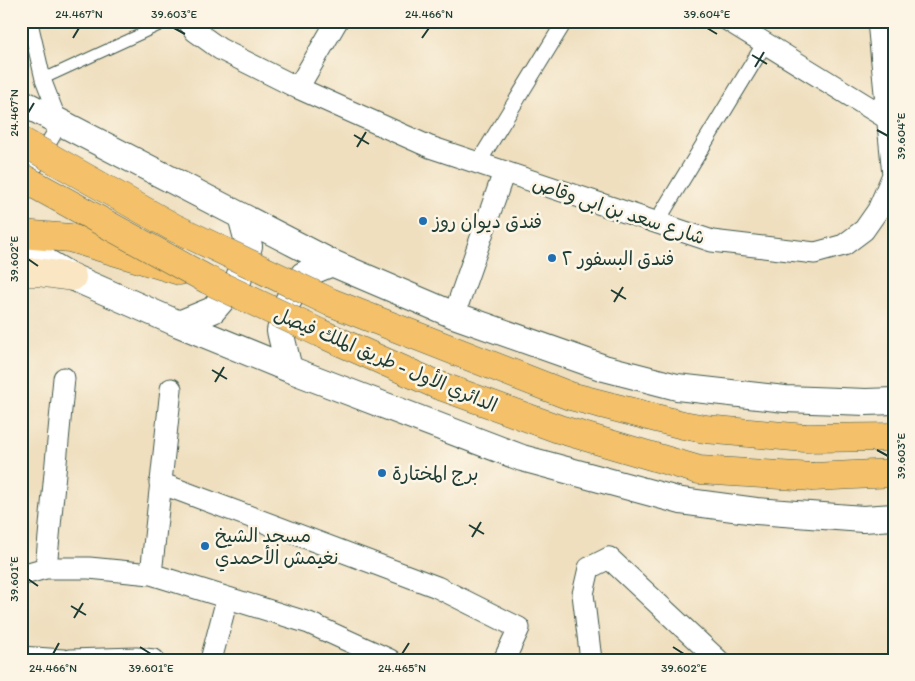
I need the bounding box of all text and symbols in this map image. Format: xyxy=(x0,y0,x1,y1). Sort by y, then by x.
text: 24.467°N xyxy=(55,7,103,21)
text: 39.603°E xyxy=(151,7,197,21)
text: 24.466°N xyxy=(405,7,453,21)
text: 39.604°E xyxy=(684,7,731,21)
text: 24.467°N xyxy=(7,89,21,137)
text: 39.604°E xyxy=(894,112,908,159)
street label: شارع سعد بن ابى وقاص xyxy=(529,172,708,251)
place label: فندق ديوان روز xyxy=(431,210,542,234)
marker: فندق ديوان روز xyxy=(417,215,429,227)
text: 39.602°E xyxy=(7,236,21,282)
place label: فندق البسفور ٢ xyxy=(562,247,674,271)
marker: فندق البسفور ٢ xyxy=(546,252,558,264)
street label: الدائري الأول - طريق الملك فيصل xyxy=(270,301,501,420)
text: 39.603°E xyxy=(894,433,908,479)
place label: برج المختارة xyxy=(392,462,479,486)
marker: برج المختارة xyxy=(376,467,388,479)
place label: مسجد الشيخ نغيمش الأحمدي xyxy=(215,524,339,572)
marker: مسجد الشيخ نغيمش الأحمدي xyxy=(199,540,211,552)
text: 39.601°E xyxy=(7,556,21,602)
text: 24.466°N xyxy=(29,661,77,675)
text: 39.601°E xyxy=(128,661,174,675)
text: 24.465°N xyxy=(378,661,426,675)
text: 39.602°E xyxy=(661,661,707,675)

